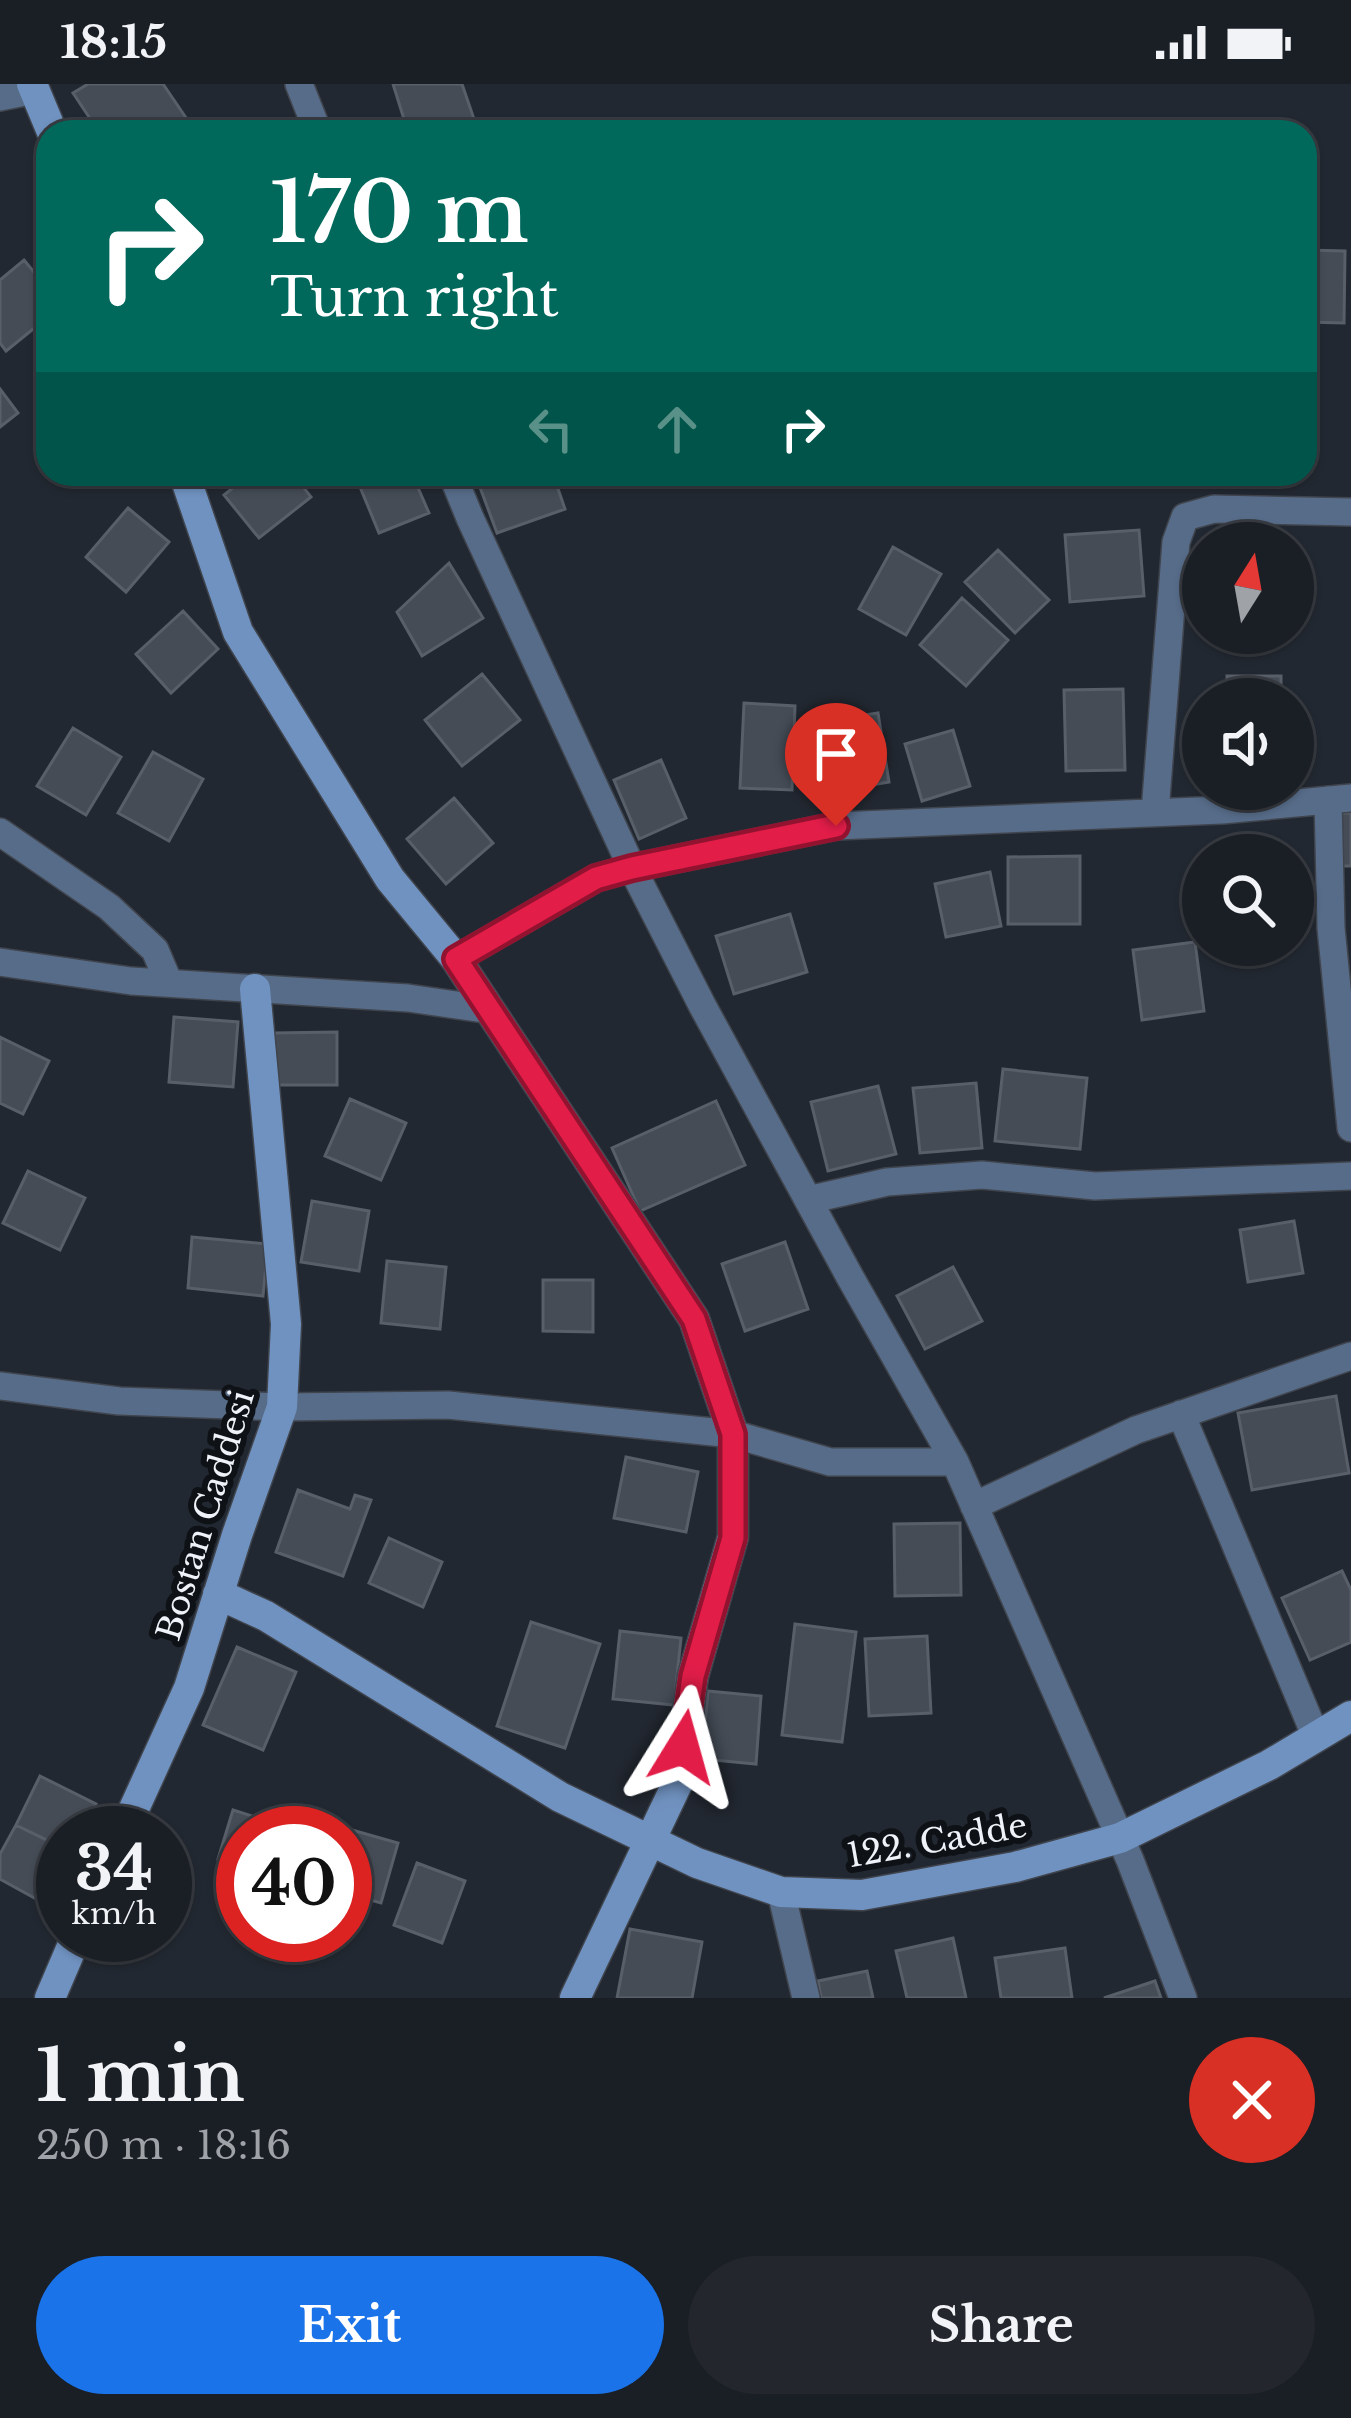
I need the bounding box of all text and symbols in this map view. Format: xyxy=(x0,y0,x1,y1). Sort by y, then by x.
text: 18:15 xyxy=(60,14,167,70)
text: 170 m xyxy=(270,161,529,265)
icon: right xyxy=(72,168,228,324)
text: Turn right xyxy=(270,264,559,331)
icon: left xyxy=(518,396,584,462)
icon: ahead xyxy=(644,396,710,462)
icon: right xyxy=(770,396,836,462)
north arrow xyxy=(1182,522,1314,654)
map controls xyxy=(1182,522,1314,966)
button: sound xyxy=(1182,678,1314,810)
pin xyxy=(785,703,887,826)
icon: arrive xyxy=(803,721,869,787)
button: search xyxy=(1182,834,1314,966)
street label: Bostan Caddesi xyxy=(148,1385,263,1645)
position arrow xyxy=(620,1684,746,1810)
street label: 122. Cadde xyxy=(844,1805,1030,1876)
speed limit sign: 40 xyxy=(216,1806,372,1962)
text: 34 xyxy=(75,1832,153,1906)
text: km/h xyxy=(71,1895,157,1932)
text: 1 min xyxy=(36,2031,245,2120)
button: close xyxy=(1189,2037,1315,2163)
text: 250 m · 18:16 xyxy=(36,2121,291,2170)
button: Exit xyxy=(36,2256,664,2394)
button: Share xyxy=(688,2256,1315,2394)

